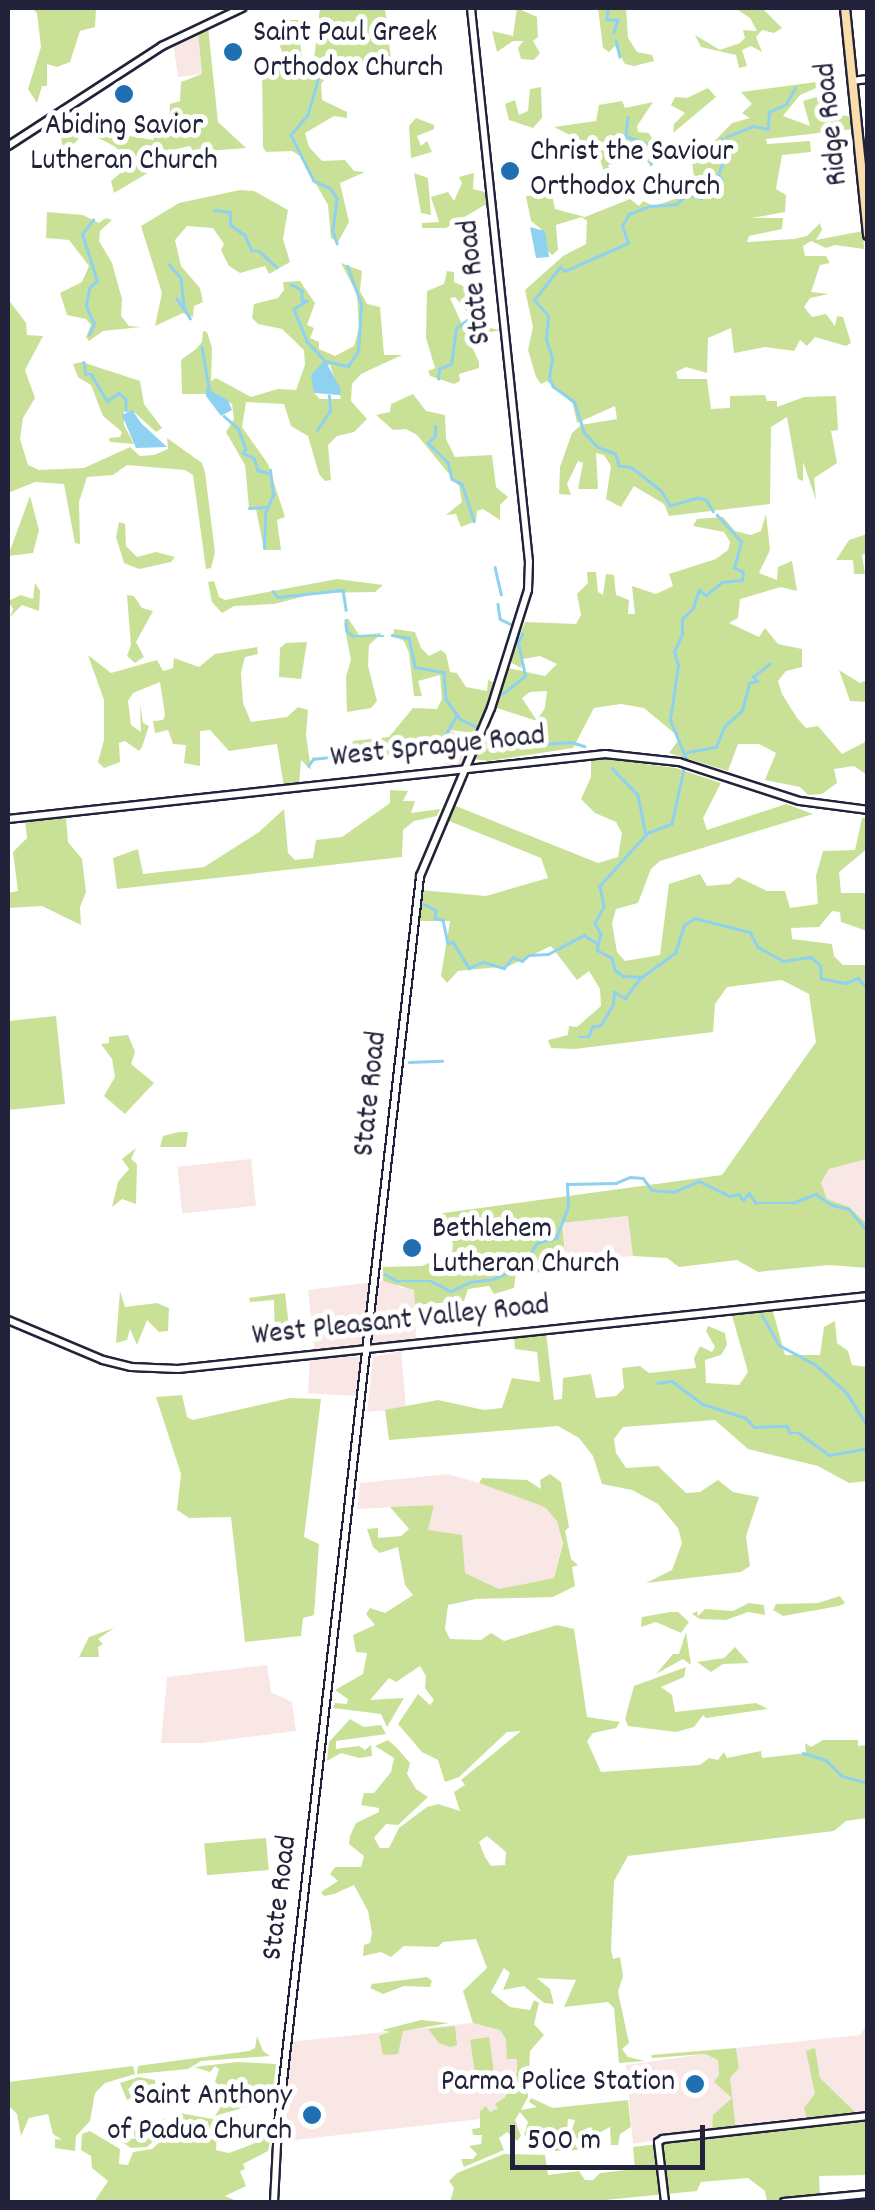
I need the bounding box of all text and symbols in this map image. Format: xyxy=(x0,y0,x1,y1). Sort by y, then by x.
place label: Saint Paul Greek Orthodox Church xyxy=(253,17,443,88)
marker: Saint Paul Greek Orthodox Church xyxy=(222,41,244,63)
street label: Ridge Road xyxy=(810,61,858,187)
marker: Abiding Savior Lutheran Church xyxy=(113,83,135,105)
place label: Abiding Savior Lutheran Church xyxy=(30,110,218,180)
place label: Christ the Saviour Orthodox Church xyxy=(530,136,733,206)
marker: Christ the Saviour Orthodox Church xyxy=(499,160,521,182)
street label: State Road xyxy=(453,218,501,346)
street label: West Sprague Road xyxy=(329,720,547,778)
street label: State Road xyxy=(349,1030,397,1158)
place label: Bethlehem Lutheran Church xyxy=(432,1213,620,1284)
marker: Bethlehem Lutheran Church xyxy=(401,1237,423,1259)
street label: West Pleasant Valley Road xyxy=(251,1289,551,1357)
street label: State Road xyxy=(256,1833,308,1963)
place label: Parma Police Station xyxy=(441,2066,675,2102)
marker: Parma Police Station xyxy=(684,2073,706,2095)
place label: Saint Anthony of Padua Church xyxy=(107,2080,292,2150)
marker: Saint Anthony of Padua Church xyxy=(301,2104,323,2126)
scale bar xyxy=(515,2105,710,2167)
text: 500 m xyxy=(527,2121,601,2164)

